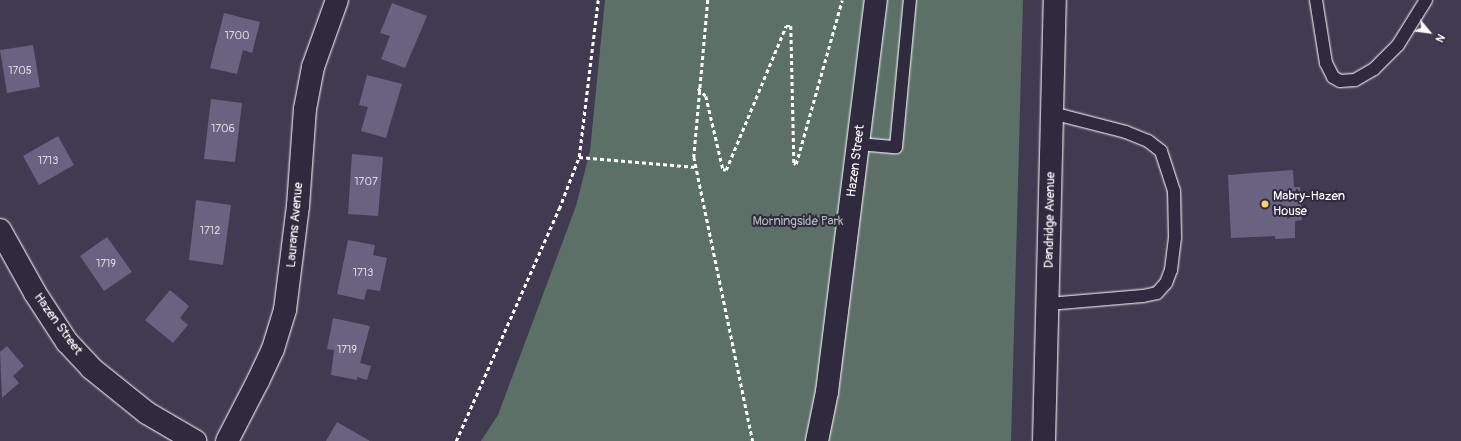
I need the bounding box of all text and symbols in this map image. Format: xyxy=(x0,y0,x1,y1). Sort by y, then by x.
north arrow xyxy=(1409,12,1449,52)
house number: 1700 xyxy=(224,29,250,43)
text: N xyxy=(1432,32,1447,44)
house number: 1705 xyxy=(8,64,32,78)
house number: 1706 xyxy=(211,122,235,136)
street label: Hazen Street xyxy=(844,124,868,198)
house number: 1713 xyxy=(38,154,58,168)
street label: Dandridge Avenue xyxy=(1041,172,1059,268)
house number: 1707 xyxy=(354,175,378,189)
street label: Laurans Avenue xyxy=(283,182,307,268)
place label: Mabry-Hazen House xyxy=(1273,189,1345,220)
marker: Mabry-Hazen House xyxy=(1260,199,1270,209)
park label: Morningside Park xyxy=(752,213,844,229)
house number: 1712 xyxy=(200,224,220,238)
house number: 1719 xyxy=(96,257,116,271)
house number: 1713 xyxy=(353,266,373,280)
street label: Hazen Street xyxy=(30,290,86,358)
house number: 1719 xyxy=(337,343,357,357)

